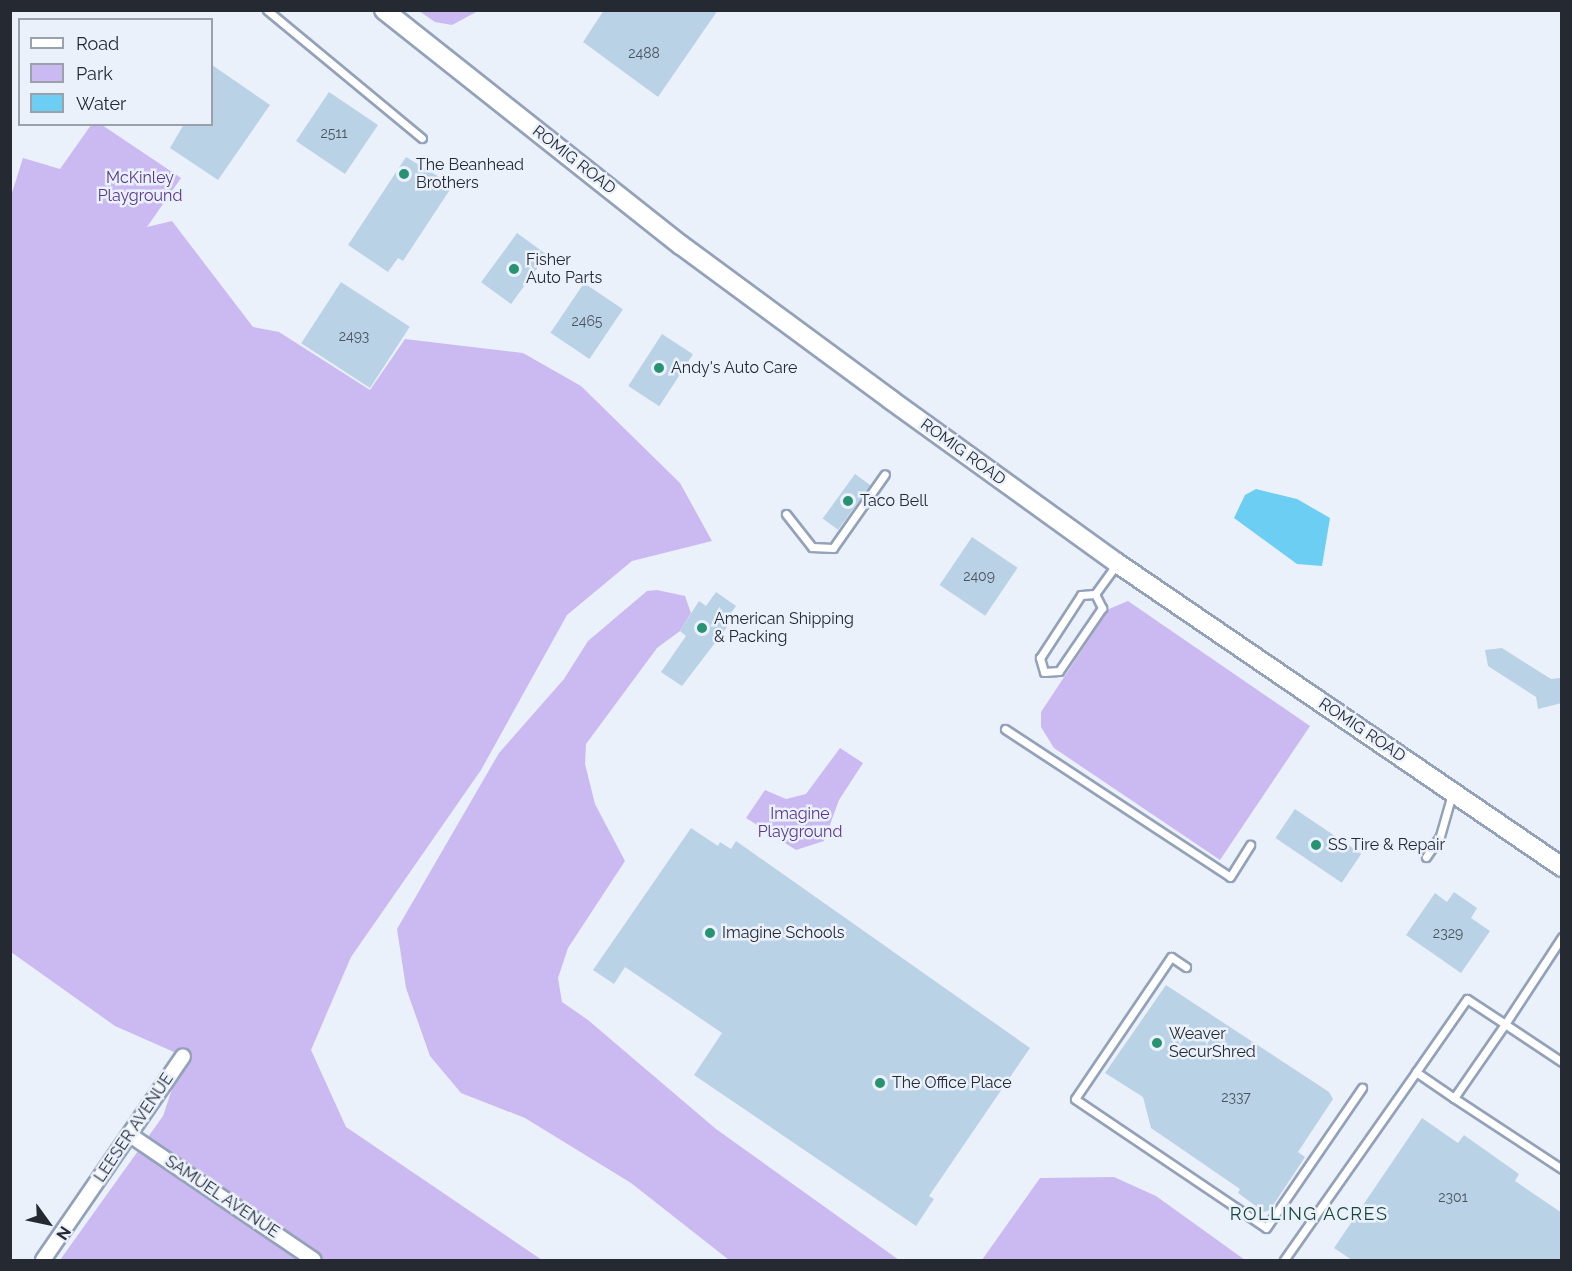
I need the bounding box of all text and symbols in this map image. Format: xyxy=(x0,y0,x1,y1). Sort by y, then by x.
legend xyxy=(18,18,213,126)
text: Road xyxy=(76,33,119,54)
house number: 2488 xyxy=(628,45,660,61)
text: Park xyxy=(76,63,113,84)
text: Water xyxy=(76,93,126,114)
street label: ROMIG ROAD xyxy=(529,122,619,198)
house number: 2511 xyxy=(321,125,347,141)
place label: The Beanhead Brothers xyxy=(416,155,524,193)
marker: The Beanhead Brothers xyxy=(397,167,411,181)
park label: McKinley Playground xyxy=(98,168,182,206)
place label: Fisher Auto Parts xyxy=(526,250,602,288)
marker: Fisher Auto Parts xyxy=(507,262,521,276)
house number: 2465 xyxy=(571,313,603,329)
house number: 2493 xyxy=(339,328,369,344)
place label: Andy's Auto Care xyxy=(671,358,798,378)
marker: Andy's Auto Care xyxy=(652,361,666,375)
street label: ROMIG ROAD xyxy=(917,415,1009,489)
place label: Taco Bell xyxy=(860,491,928,511)
marker: Taco Bell xyxy=(841,494,855,508)
house number: 2409 xyxy=(963,568,995,584)
place label: American Shipping & Packing xyxy=(714,609,854,647)
marker: American Shipping & Packing xyxy=(695,621,709,635)
street label: ROMIG ROAD xyxy=(1315,694,1409,766)
park label: Imagine Playground xyxy=(758,804,842,842)
place label: SS Tire & Repair xyxy=(1328,835,1446,855)
marker: SS Tire & Repair xyxy=(1309,838,1323,852)
place label: Imagine Schools xyxy=(722,923,845,943)
house number: 2329 xyxy=(1433,925,1463,941)
marker: Imagine Schools xyxy=(703,926,717,940)
place label: Weaver SecurShred xyxy=(1169,1024,1256,1062)
marker: Weaver SecurShred xyxy=(1150,1036,1164,1050)
street label: LEESER AVENUE xyxy=(90,1070,178,1186)
place label: The Office Place xyxy=(892,1073,1012,1093)
marker: The Office Place xyxy=(873,1076,887,1090)
house number: 2337 xyxy=(1221,1089,1251,1105)
street label: SAMUEL AVENUE xyxy=(161,1152,283,1242)
house number: 2301 xyxy=(1438,1189,1468,1205)
north arrow xyxy=(18,1193,78,1253)
district label: ROLLING ACRES xyxy=(1229,1203,1389,1225)
text: N xyxy=(52,1223,75,1243)

